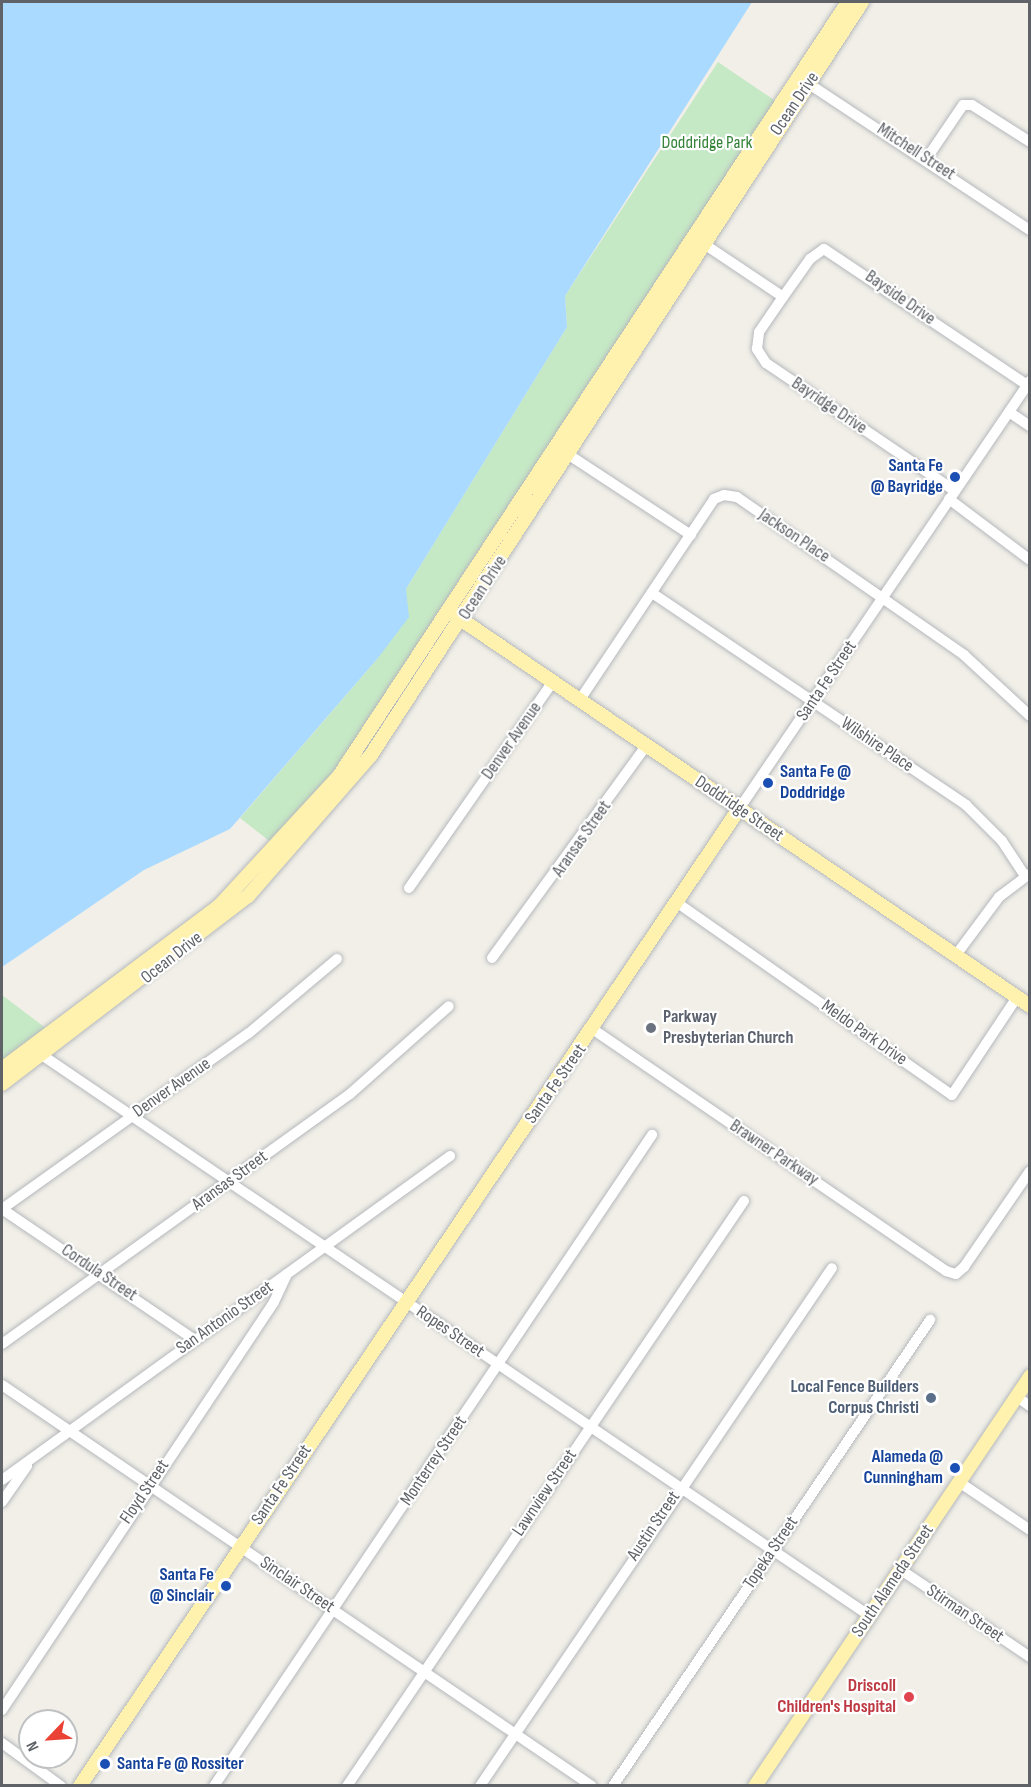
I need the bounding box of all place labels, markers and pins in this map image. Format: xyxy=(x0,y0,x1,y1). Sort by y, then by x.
place label: Santa Fe @ Bayridge xyxy=(871,456,943,498)
marker: Santa Fe @ Bayridge xyxy=(948,470,962,484)
place label: Santa Fe @ Doddridge xyxy=(780,762,851,804)
marker: Santa Fe @ Doddridge xyxy=(761,776,775,790)
place label: Parkway Presbyterian Church xyxy=(663,1007,793,1050)
marker: Parkway Presbyterian Church xyxy=(644,1021,658,1035)
place label: Local Fence Builders Corpus Christi xyxy=(790,1377,919,1420)
marker: Local Fence Builders Corpus Christi xyxy=(924,1391,938,1405)
place label: Alameda @ Cunningham xyxy=(863,1447,943,1490)
marker: Alameda @ Cunningham xyxy=(948,1461,962,1475)
place label: Santa Fe @ Sinclair xyxy=(150,1565,214,1608)
marker: Santa Fe @ Sinclair xyxy=(219,1579,233,1593)
place label: Driscoll Children's Hospital xyxy=(777,1676,896,1718)
marker: Driscoll Children's Hospital xyxy=(900,1688,918,1706)
place label: Santa Fe @ Rossiter xyxy=(117,1753,244,1775)
marker: Santa Fe @ Rossiter xyxy=(98,1757,112,1771)

